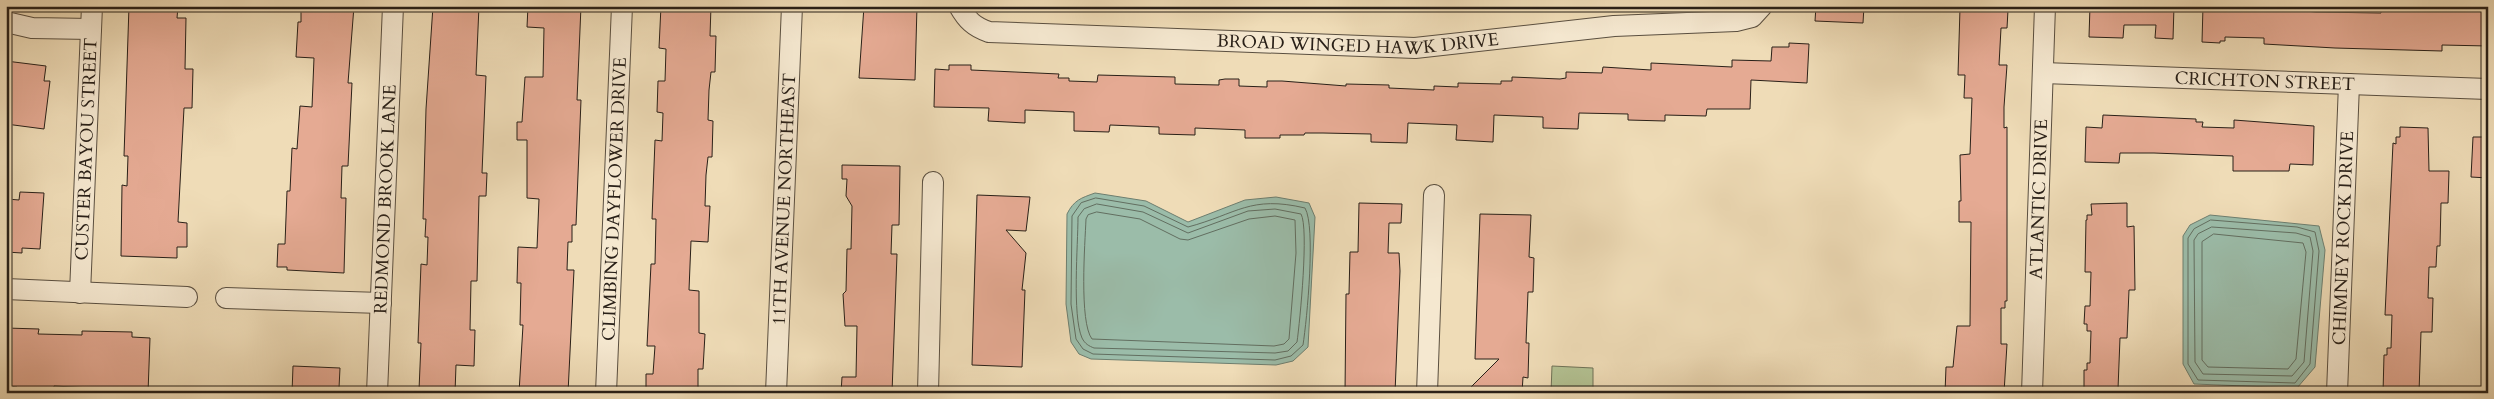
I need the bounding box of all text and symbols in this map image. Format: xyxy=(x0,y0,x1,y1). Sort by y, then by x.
street label: BROAD WINGED HAWK DRIVE xyxy=(1216,26,1500,61)
street label: CUSTER BAYOU STREET xyxy=(69,37,103,261)
street label: CLIMBING DAYFLOWER DRIVE xyxy=(596,57,632,342)
street label: CRICHTON STREET xyxy=(2174,65,2355,97)
street label: 11TH AVENUE NORTHEAST xyxy=(766,72,802,326)
street label: REDMOND BROOK LANE xyxy=(368,84,402,315)
street label: ATLANTIC DRIVE xyxy=(2023,118,2054,280)
street label: CHIMNEY ROCK DRIVE xyxy=(2326,131,2360,346)

